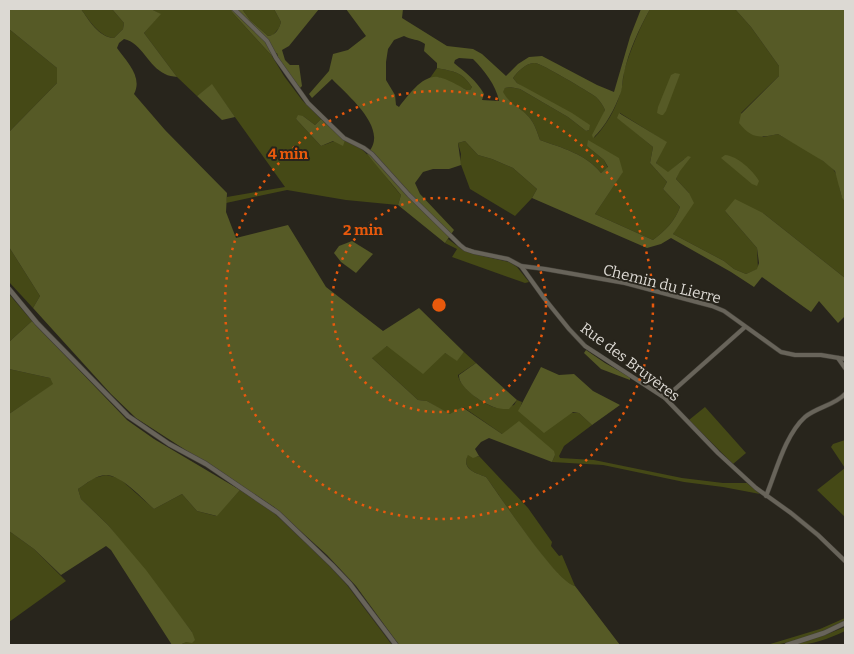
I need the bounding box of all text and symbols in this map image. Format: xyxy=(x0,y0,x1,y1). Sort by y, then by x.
text: 4 min xyxy=(268,145,309,163)
text: 2 min xyxy=(343,221,383,239)
street label: Chemin du Lierre xyxy=(601,261,723,307)
centre of rings xyxy=(430,296,448,314)
street label: Rue des Bruyères xyxy=(577,319,683,405)

